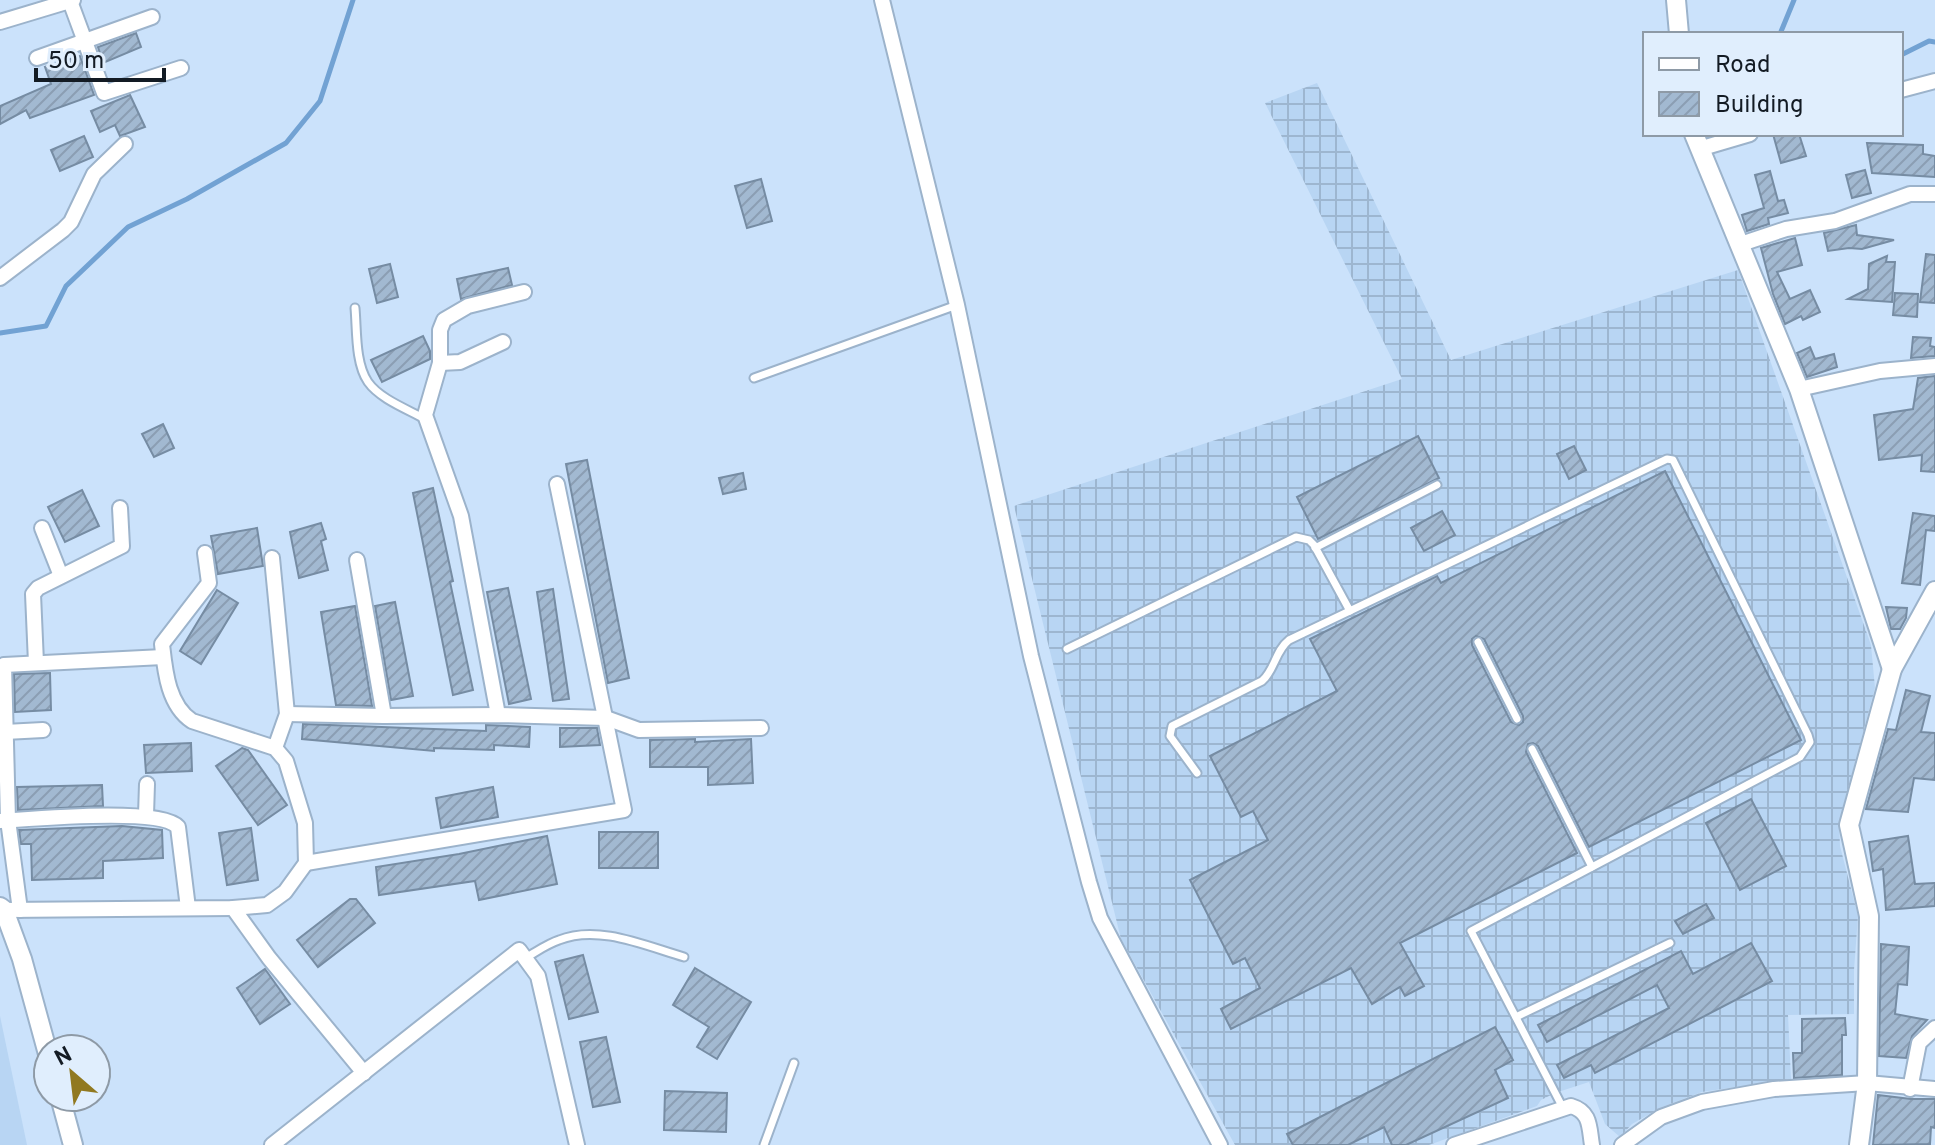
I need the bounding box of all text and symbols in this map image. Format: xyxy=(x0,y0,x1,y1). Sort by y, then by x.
scale bar xyxy=(36,32,164,82)
legend xyxy=(1643,32,1903,136)
text: 50 m xyxy=(48,47,104,77)
text: Road xyxy=(1715,51,1771,81)
text: Building xyxy=(1715,91,1804,121)
north arrow xyxy=(32,1033,112,1113)
text: N xyxy=(50,1042,77,1073)

